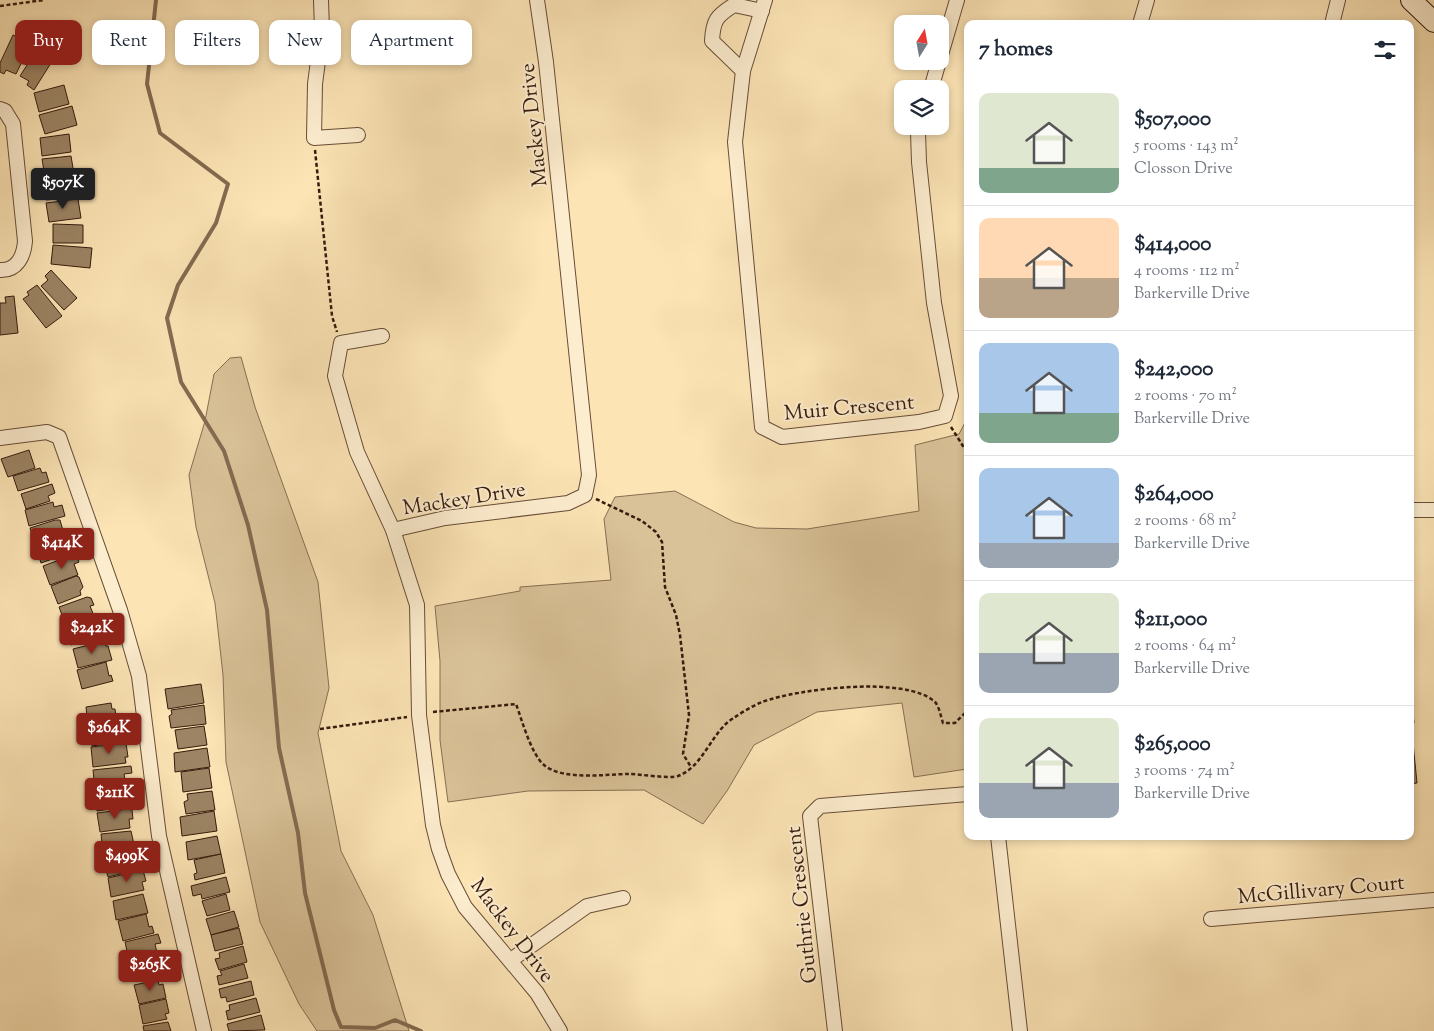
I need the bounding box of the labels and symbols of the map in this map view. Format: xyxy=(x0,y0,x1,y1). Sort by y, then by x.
north arrow xyxy=(894,15,949,70)
street label: Mackey Drive xyxy=(514,62,556,188)
pin: $507K xyxy=(28,168,98,210)
street label: Muir Crescent xyxy=(783,388,915,430)
street label: Mackey Drive xyxy=(401,475,528,524)
pin: $414K xyxy=(27,528,97,570)
pin: $242K xyxy=(57,612,127,655)
pin: $264K xyxy=(74,712,144,755)
pin: $211K xyxy=(80,778,150,820)
street label: Guthrie Crescent xyxy=(780,825,826,985)
pin: $499K xyxy=(92,840,162,883)
street label: McGillivary Court xyxy=(1237,869,1406,913)
street label: Mackey Drive xyxy=(462,873,561,990)
pin: $265K xyxy=(115,950,185,992)

